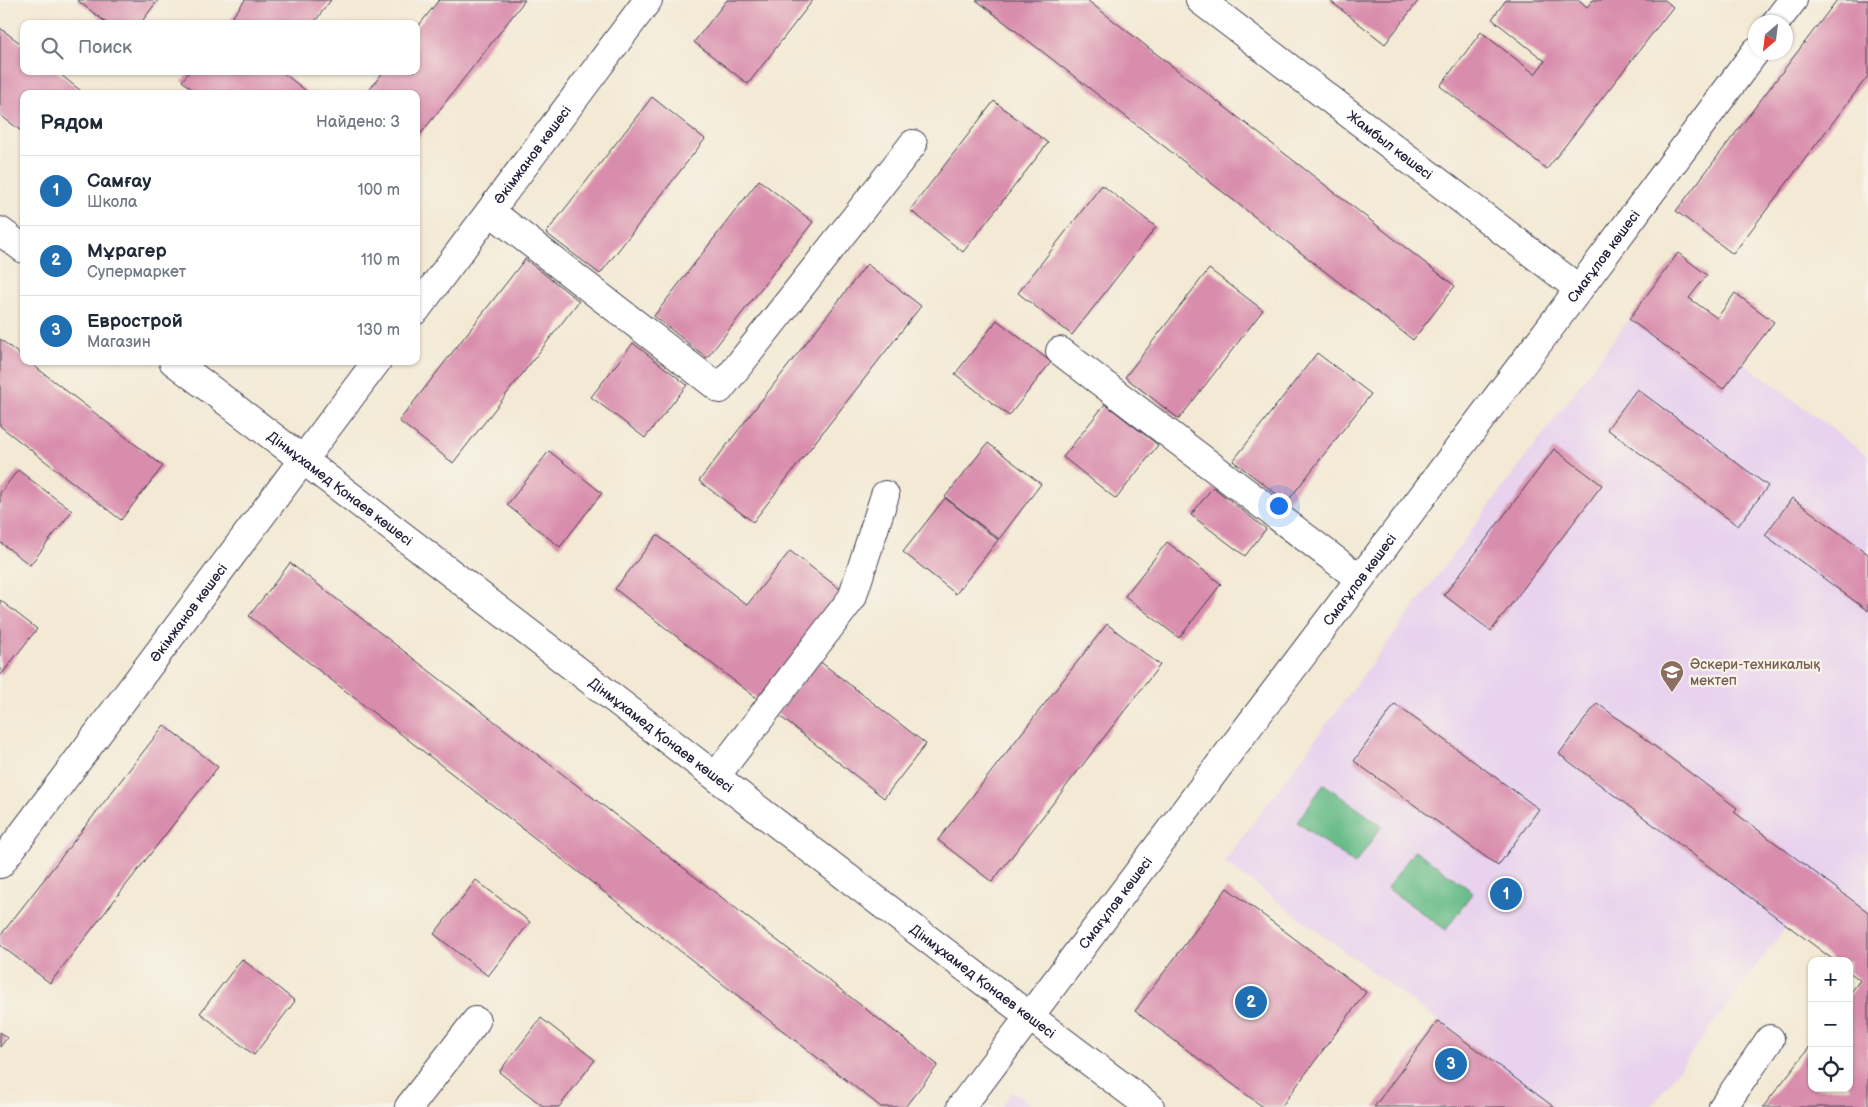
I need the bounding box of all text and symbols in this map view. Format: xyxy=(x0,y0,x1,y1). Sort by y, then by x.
north arrow xyxy=(1748,15,1793,60)
search box xyxy=(20,20,420,75)
icon: search xyxy=(38,34,66,62)
text: Поиск xyxy=(78,36,132,59)
street label: Әкімжанов көшесі xyxy=(490,102,575,207)
street label: Жамбыл көшесі xyxy=(1344,107,1436,183)
text: Рядом xyxy=(40,110,103,135)
text: Найдено: 3 xyxy=(316,113,400,132)
text: Самғау xyxy=(87,170,151,193)
text: 1 xyxy=(53,181,59,200)
text: 100 m xyxy=(357,181,400,200)
text: Школа xyxy=(87,193,137,212)
street label: Смағұлов көшесі xyxy=(1563,207,1643,306)
text: Мұрагер xyxy=(87,240,167,263)
text: 2 xyxy=(51,251,61,270)
text: 110 m xyxy=(361,251,400,270)
text: Супермаркет xyxy=(87,263,186,282)
text: Еврострой xyxy=(87,310,183,333)
text: 3 xyxy=(51,321,61,340)
text: 130 m xyxy=(357,321,400,340)
text: Магазин xyxy=(87,333,151,352)
street label: Дінмұхамед Қонаев көшесі xyxy=(264,427,416,549)
your location xyxy=(1266,493,1292,519)
street label: Смағұлов көшесі xyxy=(1319,530,1400,629)
street label: Әкімжанов көшесі xyxy=(146,560,231,665)
place label: Әскери-техникалық мектеп xyxy=(1690,656,1820,689)
school or university icon: Әскери-техникалық мектеп xyxy=(1659,659,1685,693)
street label: Дінмұхамед Қонаев көшесі xyxy=(586,674,737,796)
street label: Смағұлов көшесі xyxy=(1075,853,1156,952)
pin: 1 xyxy=(1490,875,1522,913)
street label: Дінмұхамед Қонаев көшесі xyxy=(907,920,1059,1042)
map controls xyxy=(1808,957,1853,1092)
button: + xyxy=(1808,957,1853,1002)
pin: 2 xyxy=(1235,983,1267,1021)
button: − xyxy=(1808,1002,1853,1047)
pin: 3 xyxy=(1435,1045,1467,1083)
button: locate xyxy=(1808,1047,1853,1092)

